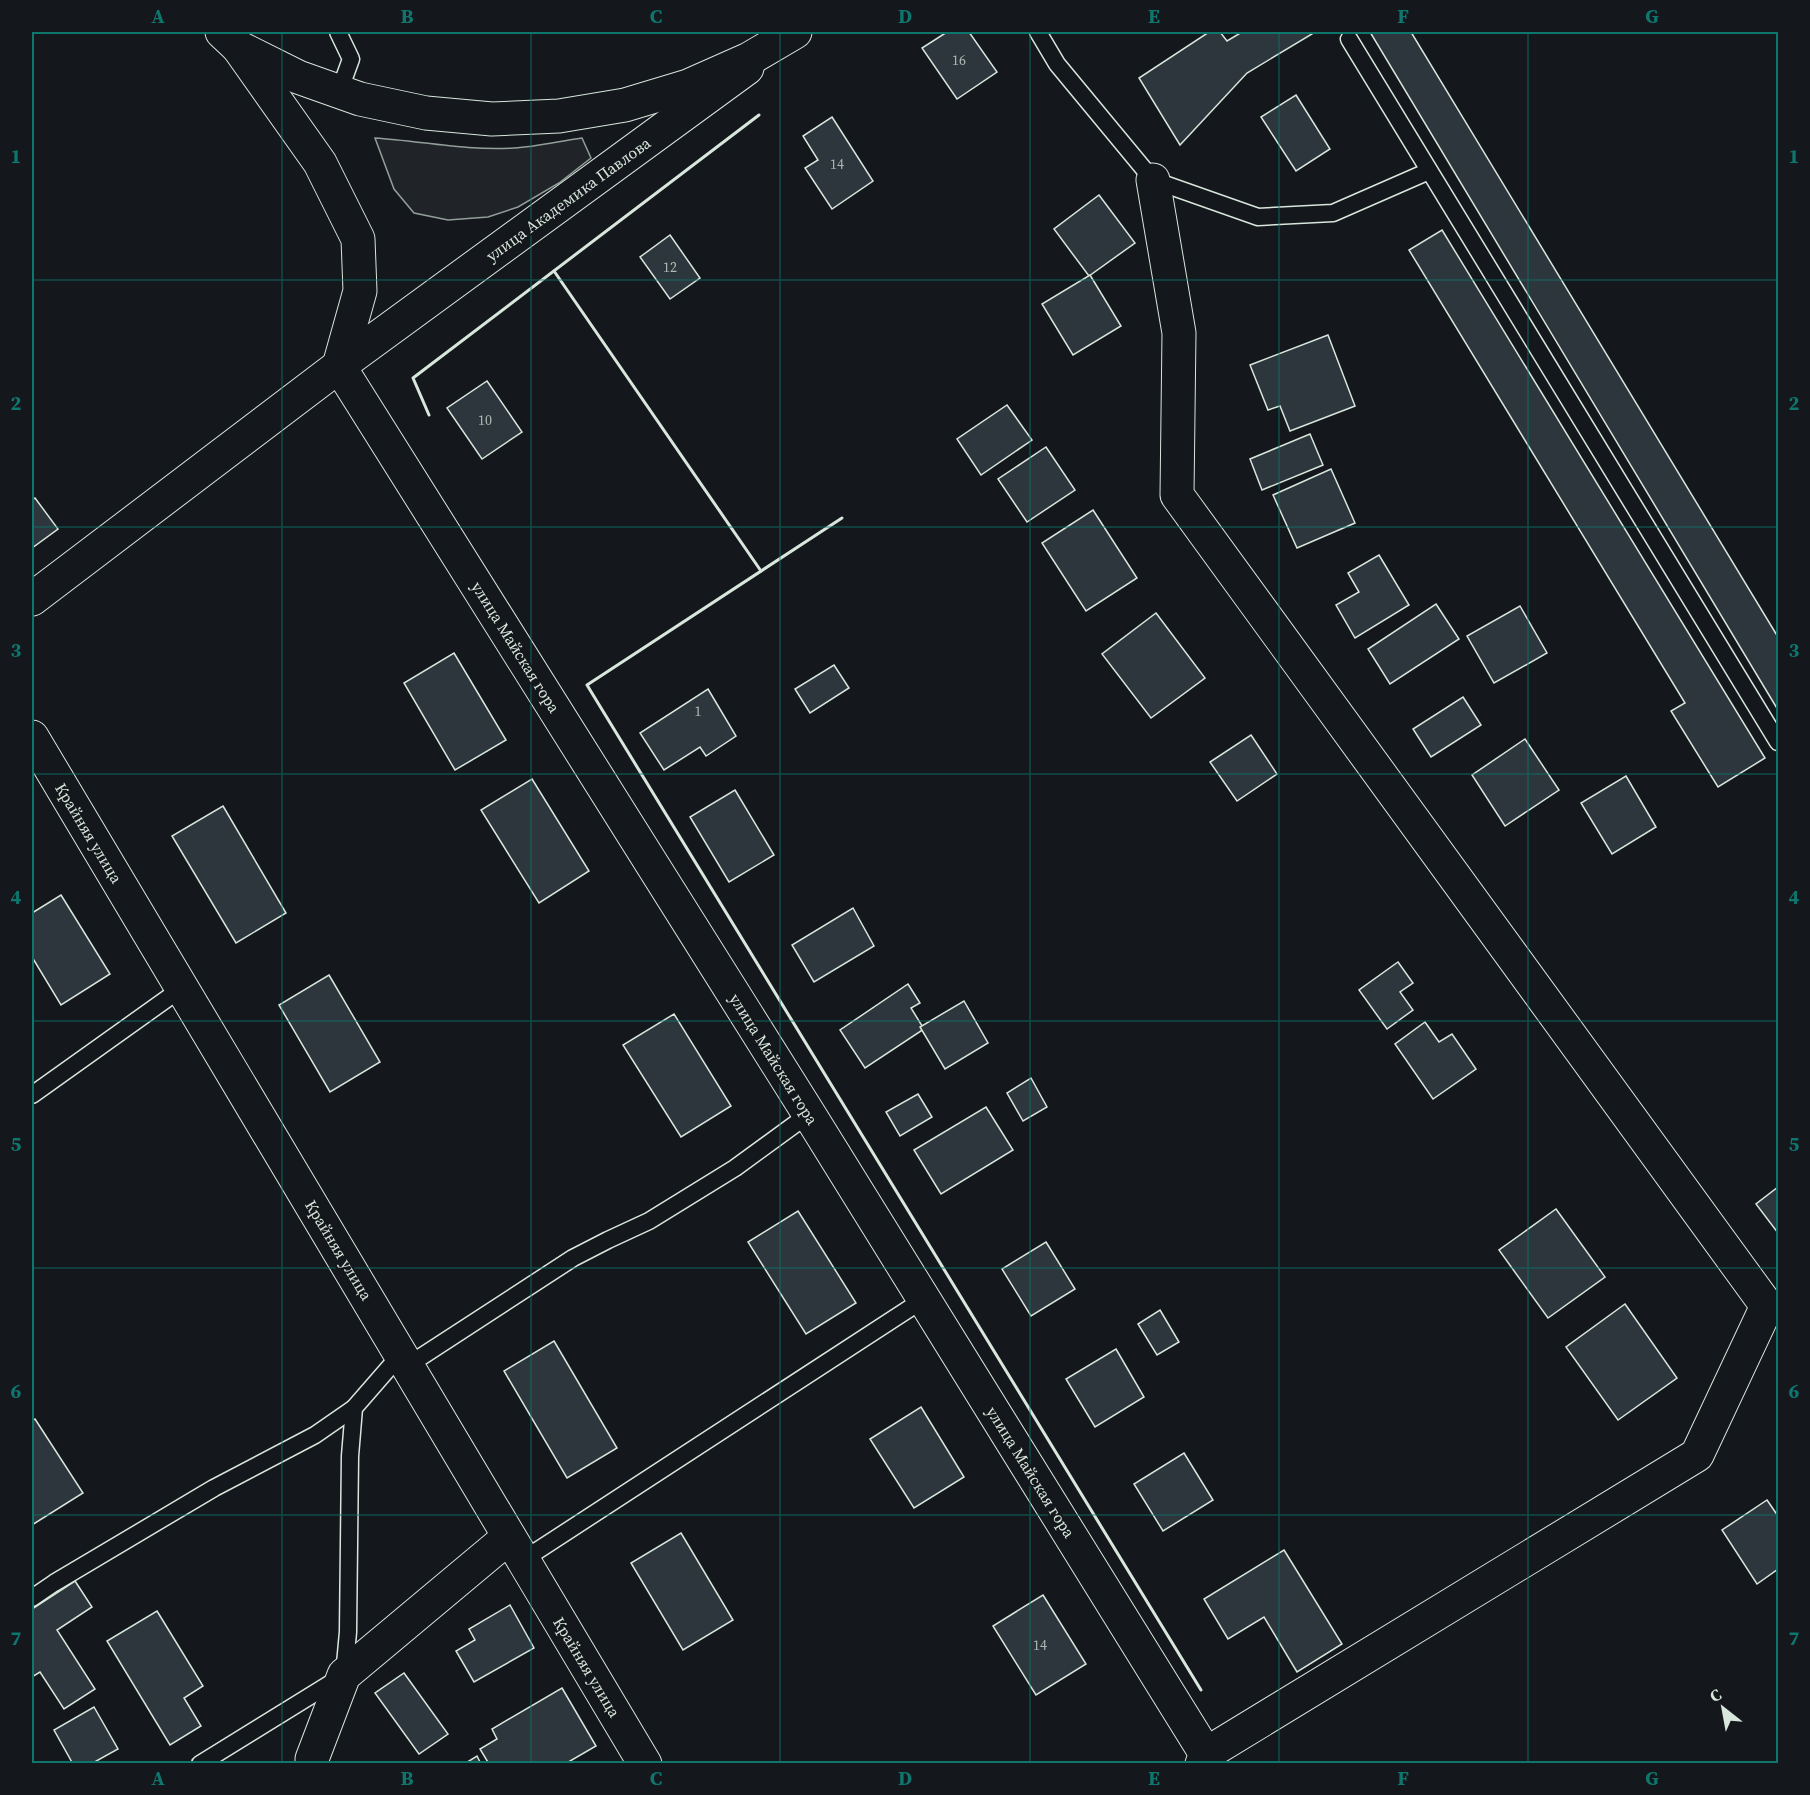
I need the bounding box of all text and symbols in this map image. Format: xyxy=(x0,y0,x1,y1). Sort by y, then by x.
text: A xyxy=(151,2,165,30)
text: B xyxy=(400,2,414,30)
text: C xyxy=(650,2,662,30)
text: D xyxy=(898,2,912,30)
text: E xyxy=(1148,2,1160,30)
text: F xyxy=(1397,2,1409,30)
text: G xyxy=(1645,2,1659,30)
house number: 16 xyxy=(952,50,966,70)
street label: улица Академика Павлова xyxy=(481,131,656,266)
text: 1 xyxy=(11,142,21,170)
text: 1 xyxy=(1789,142,1799,170)
house number: 14 xyxy=(830,154,844,174)
house number: 12 xyxy=(663,257,677,277)
text: 2 xyxy=(11,389,22,417)
text: 2 xyxy=(1789,389,1800,417)
house number: 10 xyxy=(478,410,492,430)
street label: улица Майская гора xyxy=(467,577,566,718)
text: 3 xyxy=(11,636,22,664)
text: 3 xyxy=(1789,636,1800,664)
house number: 1 xyxy=(695,701,702,721)
street label: Крайняя улица xyxy=(50,779,128,888)
text: 4 xyxy=(11,883,22,911)
text: 4 xyxy=(1789,883,1800,911)
street label: улица Майская гора xyxy=(725,989,824,1130)
text: 5 xyxy=(11,1130,22,1158)
text: 5 xyxy=(1789,1130,1800,1158)
street label: Крайняя улица xyxy=(300,1196,378,1305)
text: 6 xyxy=(11,1377,22,1405)
text: 6 xyxy=(1789,1377,1800,1405)
street label: улица Майская гора xyxy=(982,1402,1081,1543)
street label: Крайняя улица xyxy=(548,1613,626,1722)
text: 7 xyxy=(11,1624,22,1652)
text: 7 xyxy=(1789,1624,1800,1652)
house number: 14 xyxy=(1033,1635,1047,1655)
north arrow xyxy=(1693,1678,1753,1738)
text: С xyxy=(1705,1683,1725,1707)
text: A xyxy=(151,1764,165,1792)
text: B xyxy=(400,1764,414,1792)
text: C xyxy=(650,1764,662,1792)
text: D xyxy=(898,1764,912,1792)
text: E xyxy=(1148,1764,1160,1792)
text: F xyxy=(1397,1764,1409,1792)
text: G xyxy=(1645,1764,1659,1792)

